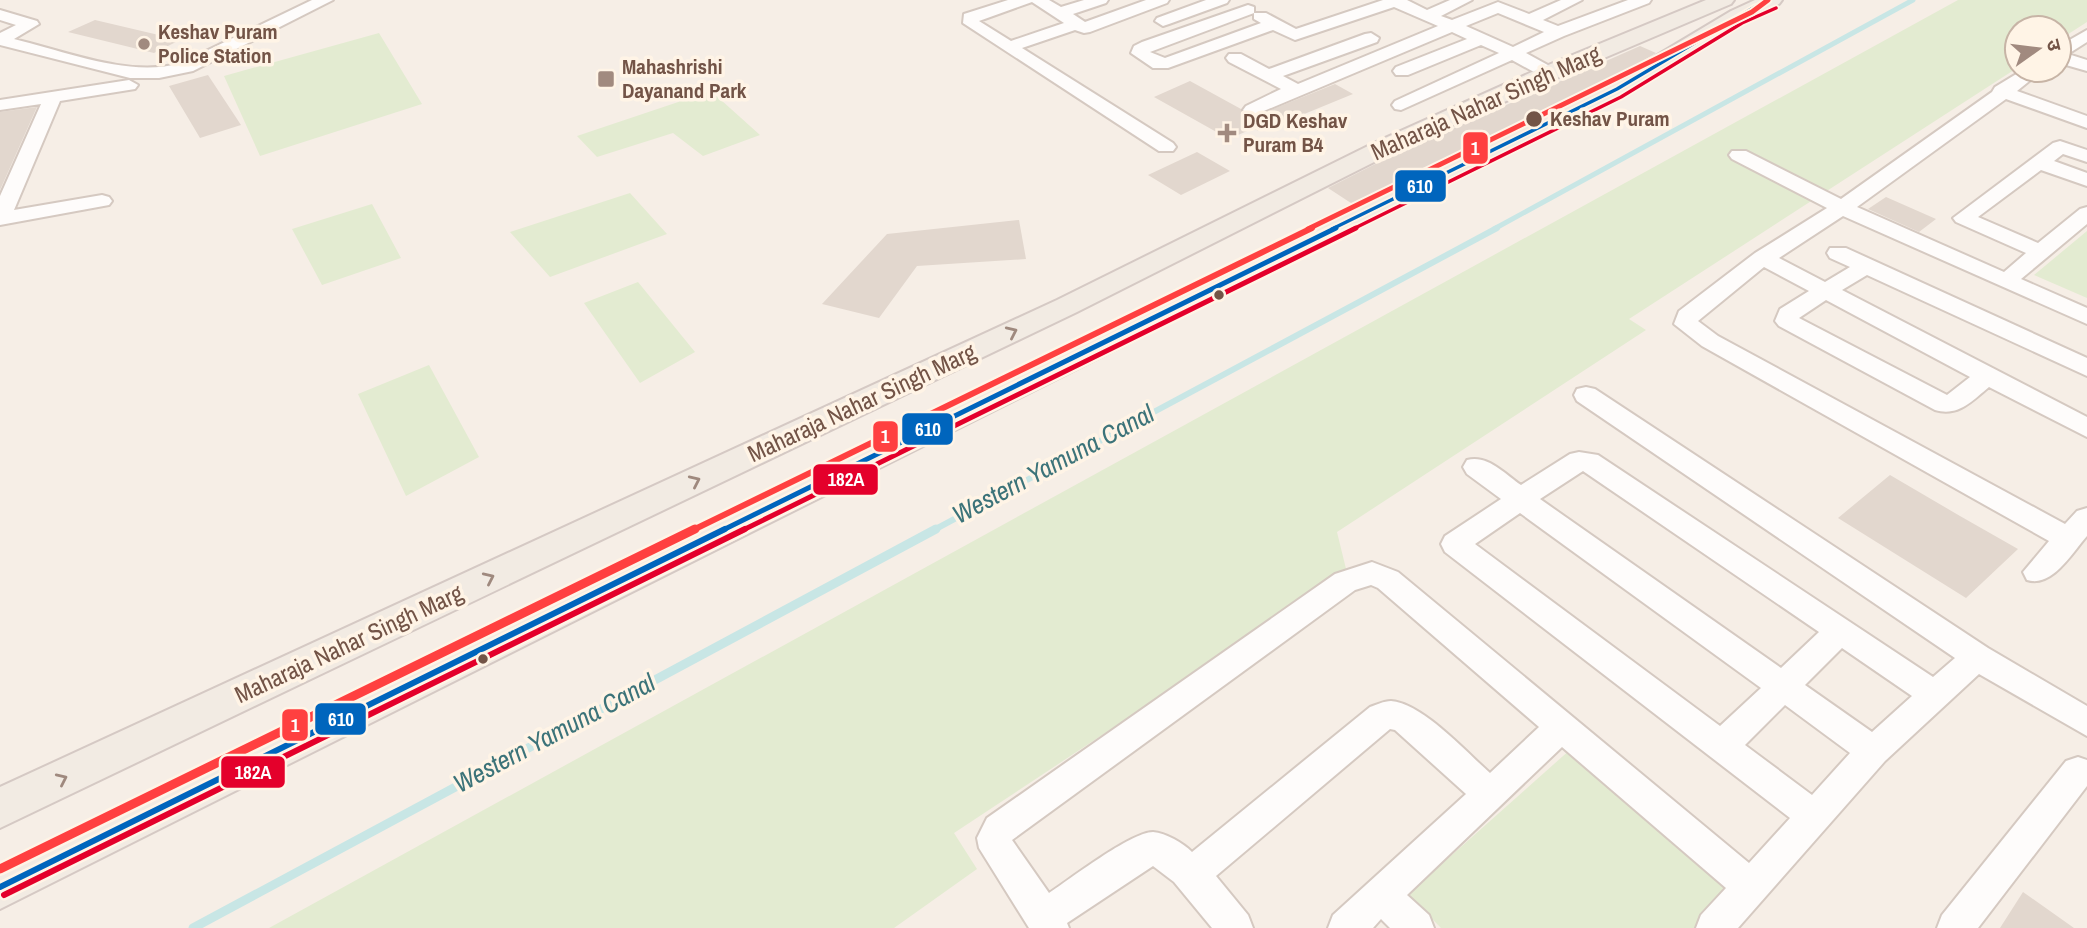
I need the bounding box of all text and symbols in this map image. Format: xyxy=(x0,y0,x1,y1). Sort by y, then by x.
north arrow xyxy=(2003,14,2073,84)
place label: Keshav Puram Police Station xyxy=(158,17,278,70)
marker: Keshav Puram Police Station xyxy=(136,36,152,52)
text: उ xyxy=(2041,36,2069,54)
street label: Maharaja Nahar Singh Marg xyxy=(1366,37,1606,167)
place label: Mahashrishi Dayanand Park xyxy=(622,52,747,105)
marker: Mahashrishi Dayanand Park xyxy=(596,69,616,89)
place label: Keshav Puram xyxy=(1550,104,1670,133)
place label: DGD Keshav Puram B4 xyxy=(1243,106,1348,159)
marker: Keshav Puram xyxy=(1524,109,1544,129)
marker: DGD Keshav Puram B4 xyxy=(1217,123,1237,143)
line badge: 1 xyxy=(1462,131,1489,165)
text: 1 xyxy=(1471,135,1480,161)
line badge: 610 xyxy=(1394,169,1447,203)
text: 610 xyxy=(1407,173,1433,199)
unlabelled marker xyxy=(1212,288,1226,302)
one-way arrow xyxy=(1005,326,1017,340)
street label: Maharaja Nahar Singh Marg xyxy=(742,335,981,469)
water label: Western Yamuna Canal xyxy=(946,395,1161,531)
line badge: 610 xyxy=(901,412,954,446)
text: 610 xyxy=(915,416,941,442)
line badge: 1 xyxy=(872,420,899,453)
text: 1 xyxy=(881,423,890,449)
line badge: 182A xyxy=(812,463,879,496)
text: 182A xyxy=(827,466,865,492)
one-way arrow xyxy=(688,475,700,489)
one-way arrow xyxy=(482,572,495,586)
street label: Maharaja Nahar Singh Marg xyxy=(229,576,468,710)
unlabelled marker xyxy=(476,652,490,666)
water label: Western Yamuna Canal xyxy=(447,664,662,800)
line badge: 610 xyxy=(314,702,367,736)
text: 610 xyxy=(328,706,354,732)
line badge: 1 xyxy=(281,708,309,742)
text: 1 xyxy=(291,712,300,738)
line badge: 182A xyxy=(220,755,286,789)
text: 182A xyxy=(234,759,272,785)
one-way arrow xyxy=(55,773,67,787)

